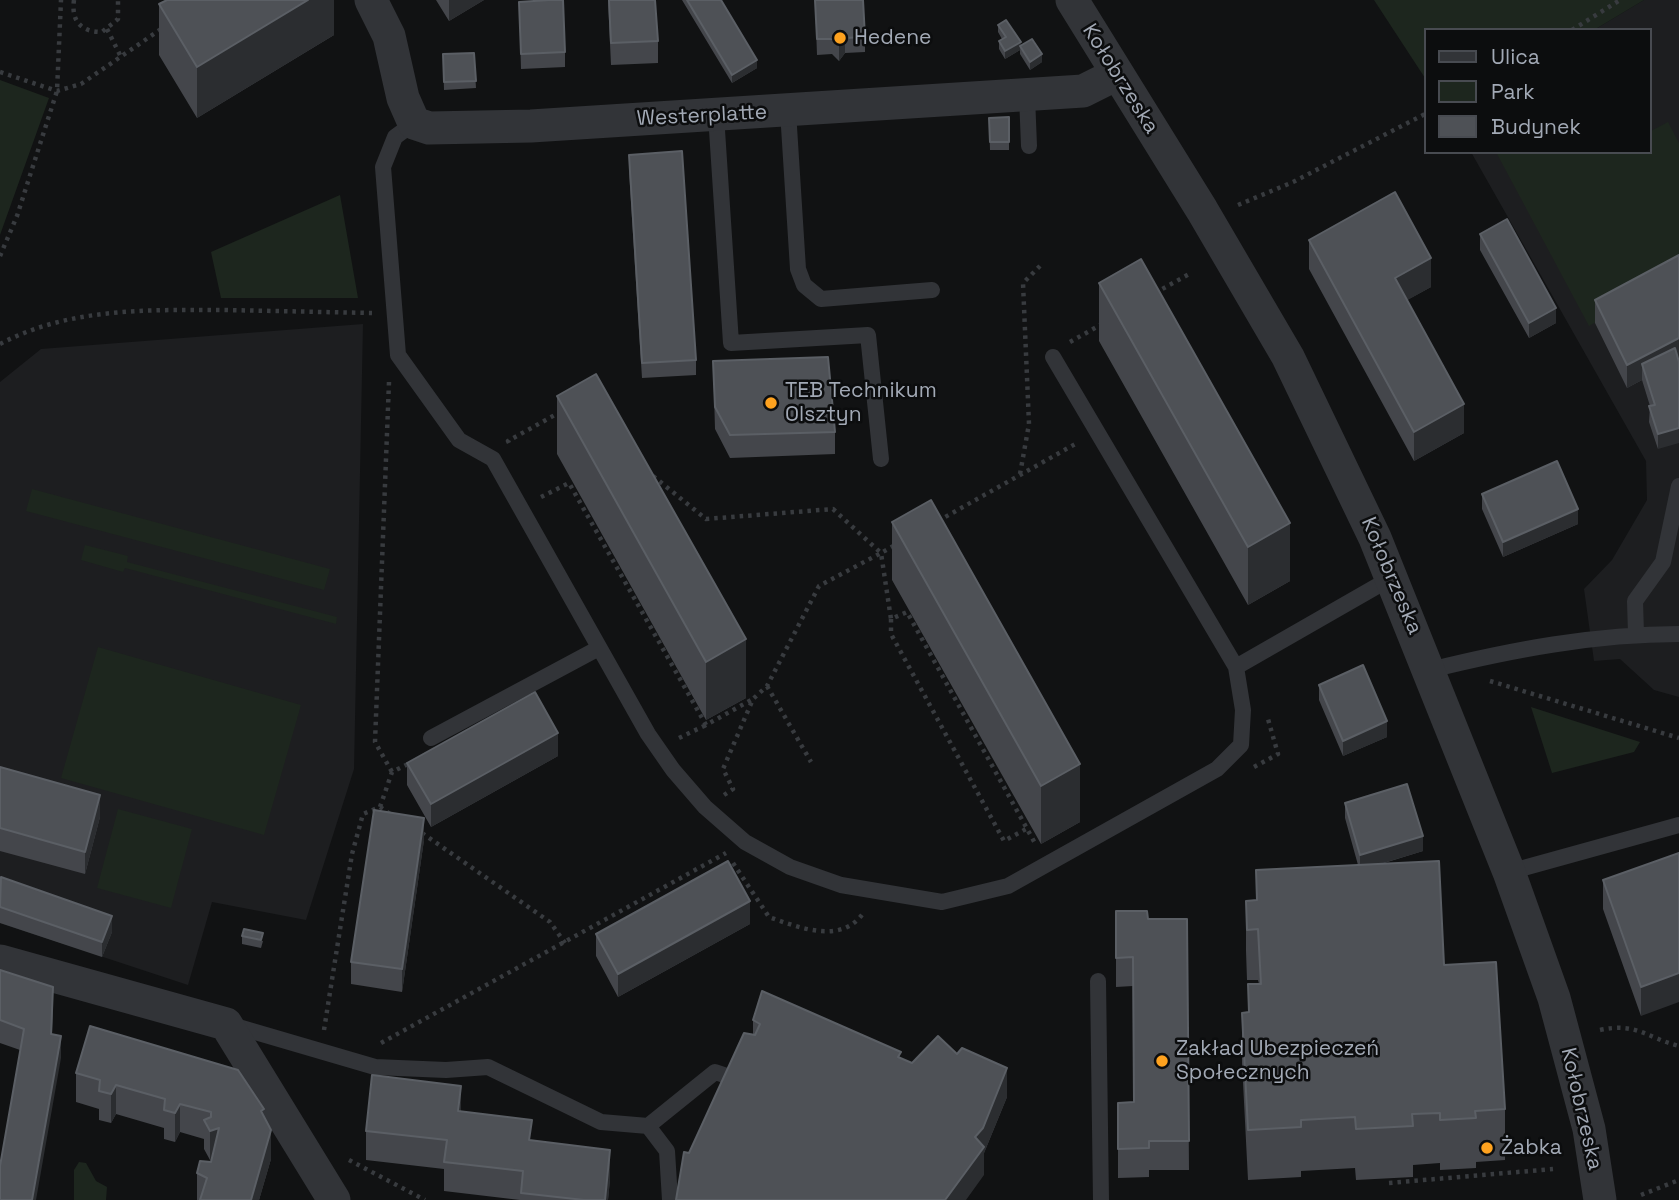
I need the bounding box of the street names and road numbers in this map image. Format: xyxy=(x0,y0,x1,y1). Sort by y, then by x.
street label: Kołobrzeska xyxy=(1076,19,1164,139)
street label: Westerplatte xyxy=(636,100,768,132)
street label: Kołobrzeska xyxy=(1355,514,1427,638)
street label: Kołobrzeska xyxy=(1555,1045,1607,1173)

